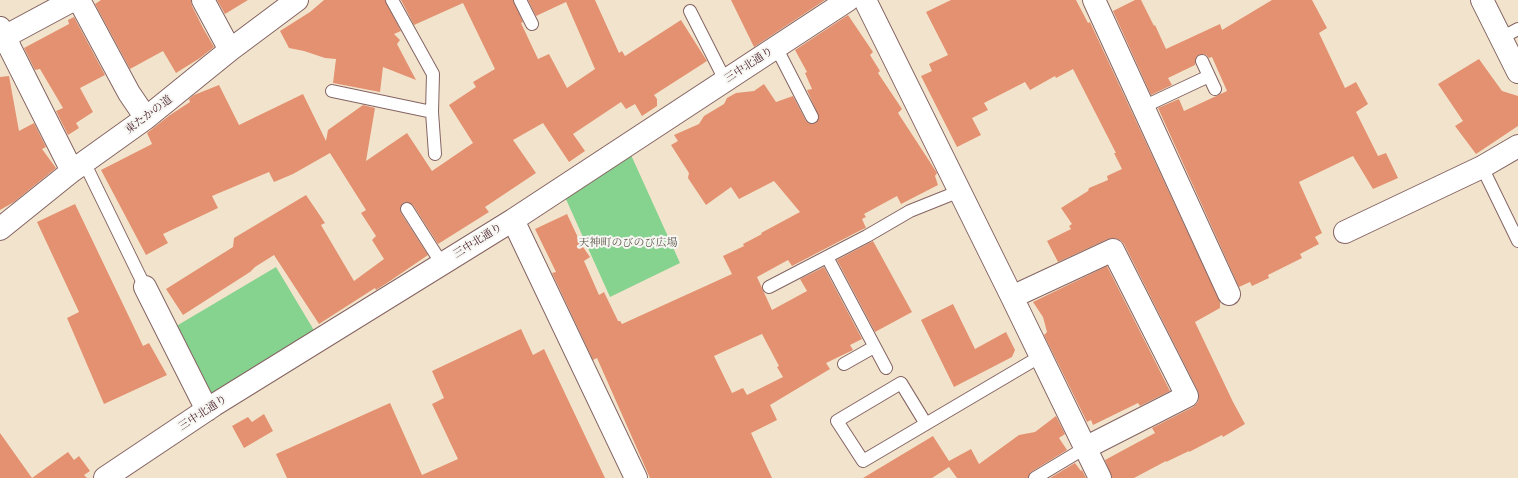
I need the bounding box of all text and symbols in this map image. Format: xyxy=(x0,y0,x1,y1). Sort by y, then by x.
street label: 三中北通り xyxy=(722,44,776,86)
street label: 東たかの道 xyxy=(123,93,175,137)
street label: 三中北通り xyxy=(451,221,505,261)
park label: 天神町のびのび広場 xyxy=(579,236,677,250)
street label: 三中北通り xyxy=(176,392,230,434)

